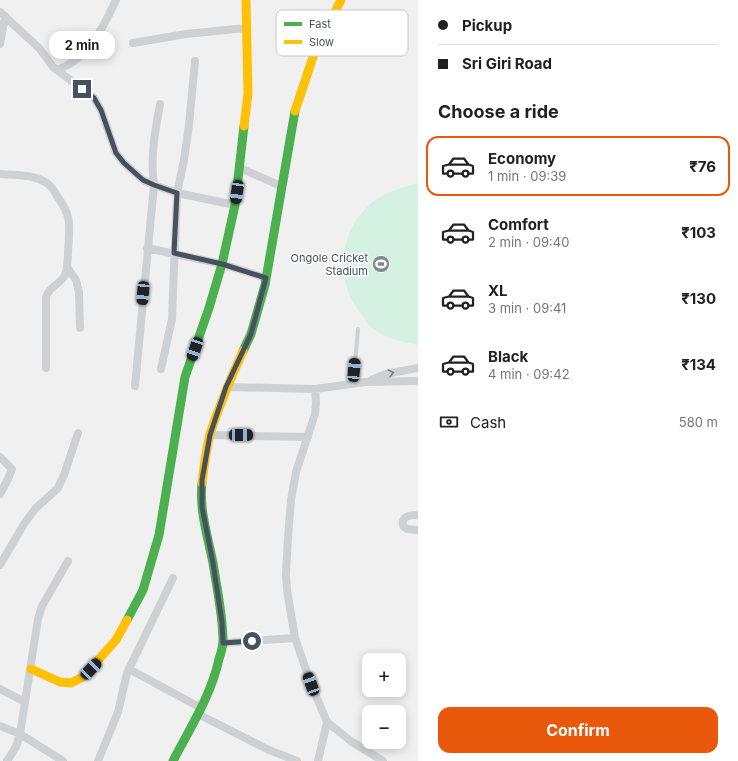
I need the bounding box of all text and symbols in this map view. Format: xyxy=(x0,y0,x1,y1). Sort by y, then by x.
legend xyxy=(276,10,408,56)
text: Pickup xyxy=(462,16,512,35)
text: Fast xyxy=(309,17,331,31)
callout: 2 min xyxy=(49,31,115,59)
text: Slow xyxy=(309,35,334,49)
text: 2 min xyxy=(65,37,99,53)
text: Sri Giri Road xyxy=(462,54,552,73)
route end xyxy=(73,80,91,98)
text: Choose a ride xyxy=(438,101,559,122)
icon: car xyxy=(440,148,476,184)
text: Economy xyxy=(488,149,556,168)
text: ₹76 xyxy=(689,157,716,176)
text: 1 min · 09:39 xyxy=(488,168,566,184)
car xyxy=(229,179,245,205)
icon: car xyxy=(440,214,476,250)
text: Comfort xyxy=(488,215,549,234)
text: ₹103 xyxy=(681,223,716,242)
text: 2 min · 09:40 xyxy=(488,234,569,250)
place label: Ongole Cricket Stadium xyxy=(290,251,368,278)
sports icon: Ongole Cricket Stadium xyxy=(371,254,391,274)
icon: car xyxy=(440,280,476,316)
car xyxy=(136,281,150,305)
text: XL xyxy=(488,281,508,300)
text: ₹130 xyxy=(681,289,716,308)
text: 3 min · 09:41 xyxy=(488,300,566,316)
car xyxy=(185,336,205,362)
icon: car xyxy=(440,346,476,382)
text: Black xyxy=(488,347,528,366)
text: ₹134 xyxy=(681,355,716,374)
car xyxy=(347,358,361,382)
text: 4 min · 09:42 xyxy=(488,366,570,382)
one-way arrow xyxy=(387,369,394,378)
icon: cash xyxy=(438,411,460,433)
text: Cash xyxy=(470,413,506,432)
text: 580 m xyxy=(679,414,718,430)
car xyxy=(229,429,253,441)
route start xyxy=(243,632,261,650)
map controls xyxy=(362,653,406,749)
button: + xyxy=(362,653,406,697)
car xyxy=(78,656,104,682)
car xyxy=(301,671,321,697)
button: − xyxy=(362,705,406,749)
button: Confirm xyxy=(438,707,718,753)

